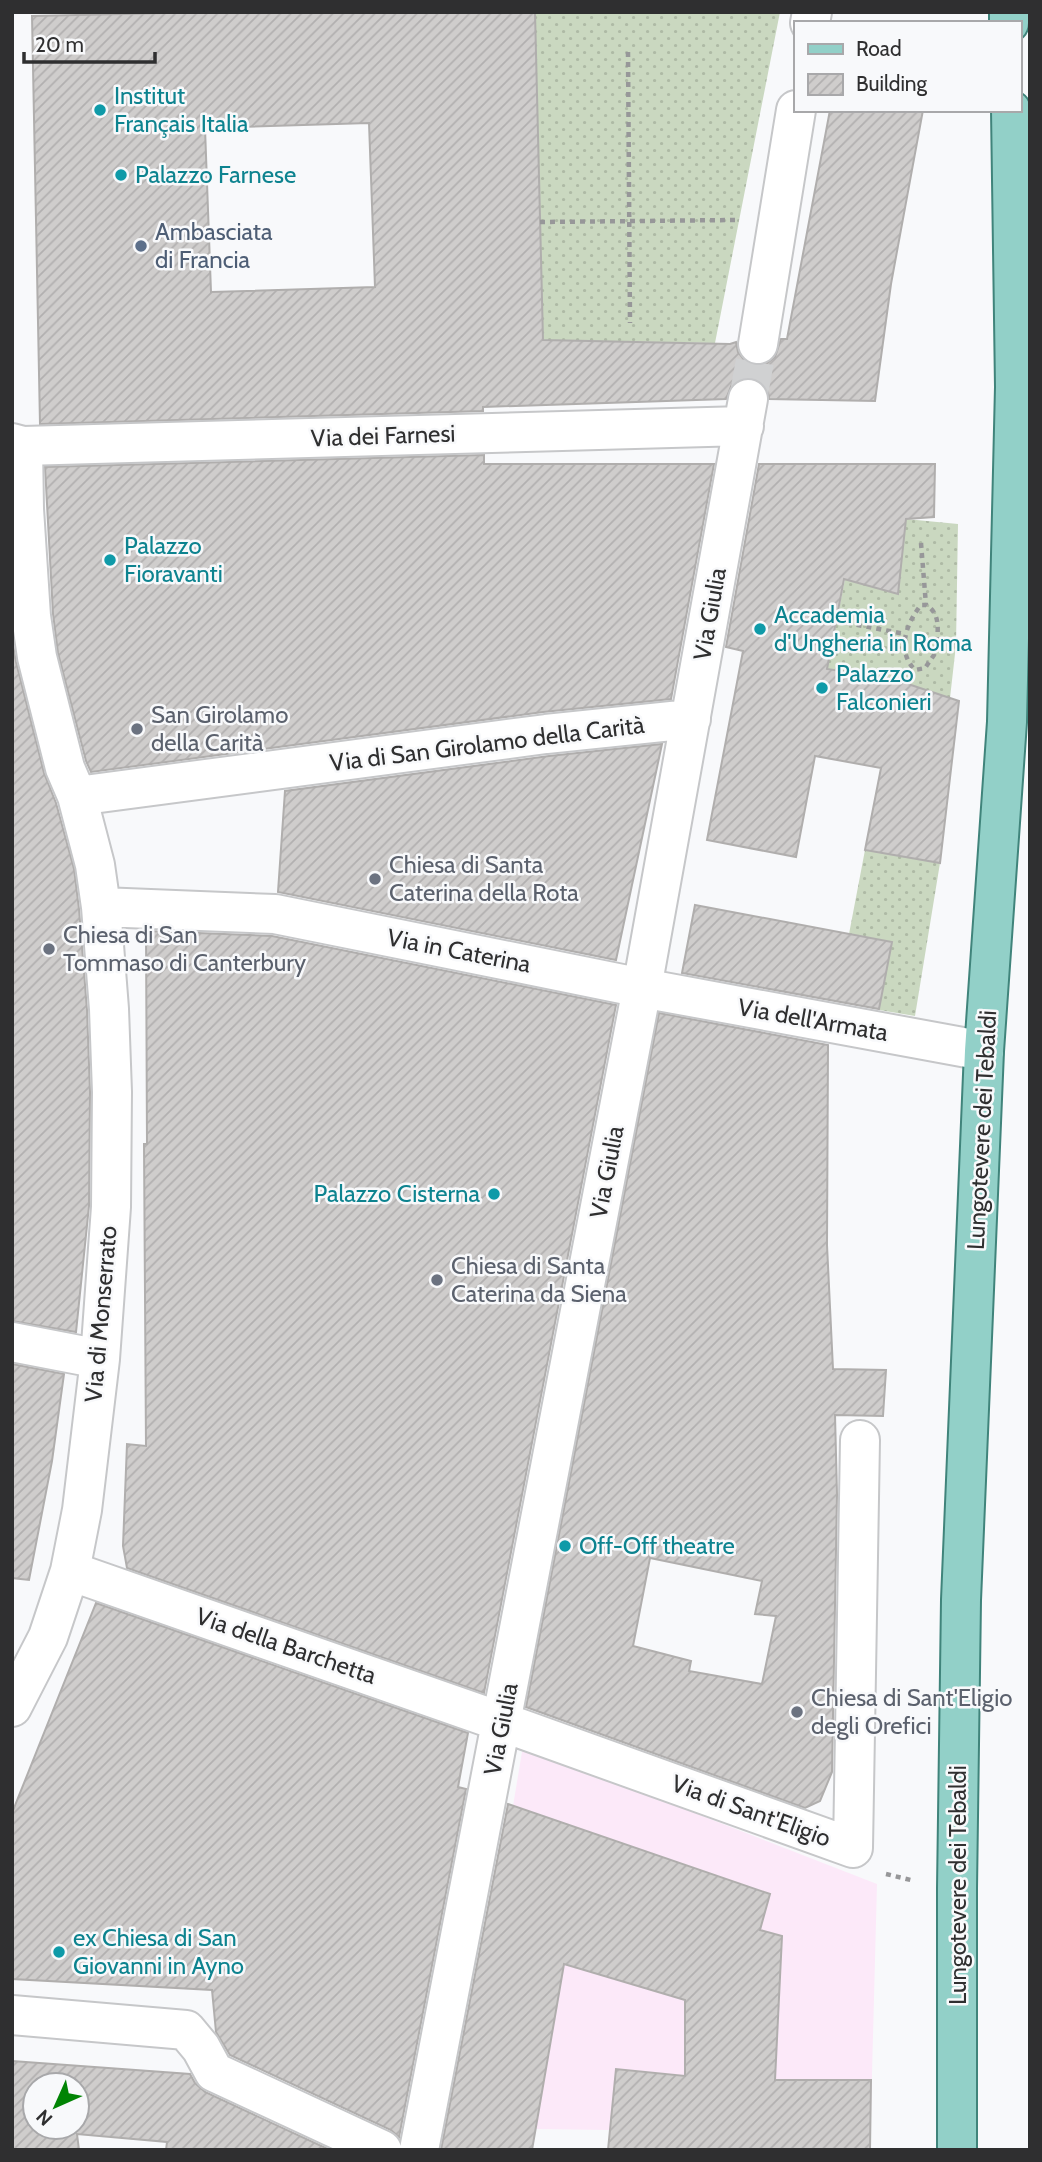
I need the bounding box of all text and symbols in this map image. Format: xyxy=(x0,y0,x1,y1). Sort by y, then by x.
scale bar xyxy=(24,21,156,65)
legend xyxy=(794,21,1021,112)
text: 20 m xyxy=(35,32,84,57)
text: Road xyxy=(856,36,902,61)
text: Building xyxy=(856,71,928,96)
place label: Institut Français Italia xyxy=(114,81,249,138)
marker: Institut Français Italia xyxy=(92,102,108,118)
place label: Palazzo Farnese xyxy=(135,160,296,189)
marker: Palazzo Farnese xyxy=(113,167,129,183)
place label: Ambasciata di Francia xyxy=(155,217,273,274)
marker: Ambasciata di Francia xyxy=(133,238,149,254)
street label: Via dei Farnesi xyxy=(310,418,456,453)
place label: Palazzo Fioravanti xyxy=(124,531,223,588)
marker: Palazzo Fioravanti xyxy=(102,552,118,568)
street label: Via Giulia xyxy=(687,565,732,663)
place label: Accademia d'Ungheria in Roma xyxy=(774,600,973,657)
marker: Accademia d'Ungheria in Roma xyxy=(752,621,768,637)
place label: Palazzo Falconieri xyxy=(836,659,932,716)
marker: Palazzo Falconieri xyxy=(814,680,830,696)
place label: San Girolamo della Carità xyxy=(151,700,288,757)
street label: Via di San Girolamo della Carità xyxy=(328,710,646,777)
marker: San Girolamo della Carità xyxy=(129,721,145,737)
place label: Chiesa di Santa Caterina della Rota xyxy=(389,850,579,907)
marker: Chiesa di Santa Caterina della Rota xyxy=(367,871,383,887)
place label: Chiesa di San Tommaso di Canterbury xyxy=(63,920,306,977)
street label: Via in Caterina xyxy=(385,922,534,979)
marker: Chiesa di San Tommaso di Canterbury xyxy=(41,941,57,957)
street label: Via dell'Armata xyxy=(736,992,891,1047)
street label: Lungotevere dei Tebaldi xyxy=(961,1009,1002,1251)
street label: Via Giulia xyxy=(583,1123,630,1221)
place label: Palazzo Cisterna xyxy=(314,1179,480,1208)
marker: Palazzo Cisterna xyxy=(486,1186,502,1202)
street label: Via di Monserrato xyxy=(78,1225,123,1403)
place label: Chiesa di Santa Caterina da Siena xyxy=(451,1251,627,1308)
marker: Chiesa di Santa Caterina da Siena xyxy=(429,1272,445,1288)
place label: Off-Off theatre xyxy=(579,1531,735,1560)
marker: Off-Off theatre xyxy=(557,1538,573,1554)
street label: Via della Barchetta xyxy=(192,1601,380,1690)
street label: Via Giulia xyxy=(477,1680,524,1778)
place label: Chiesa di Sant'Eligio degli Orefici xyxy=(811,1683,1013,1740)
marker: Chiesa di Sant'Eligio degli Orefici xyxy=(789,1704,805,1720)
street label: Lungotevere dei Tebaldi xyxy=(943,1765,972,2005)
street label: Via di Sant'Eligio xyxy=(668,1768,835,1853)
place label: ex Chiesa di San Giovanni in Ayno xyxy=(73,1923,244,1980)
marker: ex Chiesa di San Giovanni in Ayno xyxy=(51,1944,67,1960)
north arrow xyxy=(21,2071,91,2141)
text: N xyxy=(31,2105,57,2131)

